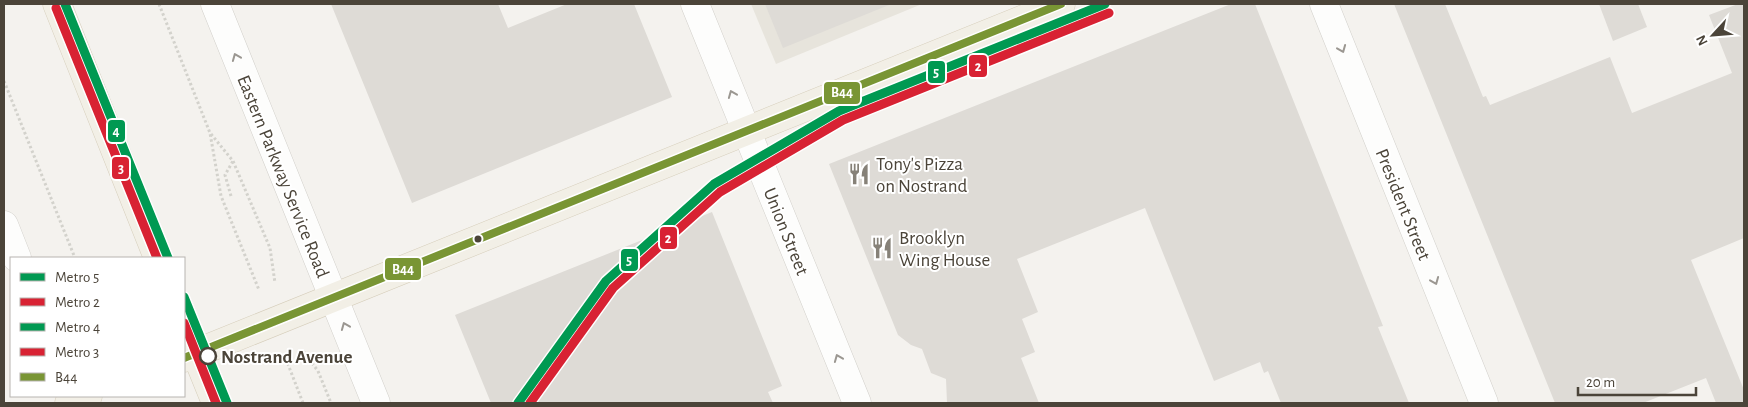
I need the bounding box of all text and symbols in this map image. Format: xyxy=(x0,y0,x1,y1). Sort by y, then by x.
north arrow xyxy=(1688,10,1738,60)
text: N xyxy=(1694,33,1711,48)
one-way arrow xyxy=(1336,44,1346,53)
one-way arrow xyxy=(232,53,242,62)
line badge: 2 xyxy=(968,54,988,78)
line badge: 5 xyxy=(927,60,946,84)
text: 2 xyxy=(975,60,982,74)
text: 5 xyxy=(933,66,939,80)
street label: Eastern Parkway Service Road xyxy=(233,73,332,281)
line badge: B44 xyxy=(823,81,861,105)
text: B44 xyxy=(831,86,853,100)
one-way arrow xyxy=(727,90,738,99)
line badge: 4 xyxy=(107,119,126,143)
text: 4 xyxy=(112,125,120,139)
street label: President Street xyxy=(1372,146,1434,263)
place label: Tony's Pizza on Nostrand xyxy=(876,155,967,196)
line badge: 3 xyxy=(111,156,130,180)
restaurant icon: Tony's Pizza on Nostrand xyxy=(846,161,872,187)
text: 3 xyxy=(118,162,124,176)
street label: Union Street xyxy=(759,185,812,278)
line badge: 2 xyxy=(659,226,678,250)
place label: Brooklyn Wing House xyxy=(899,229,990,270)
text: 2 xyxy=(665,232,672,246)
unlabelled marker xyxy=(473,234,483,244)
restaurant icon: Brooklyn Wing House xyxy=(869,235,895,261)
line badge: 5 xyxy=(620,248,639,272)
text: 5 xyxy=(626,254,632,268)
legend xyxy=(10,257,185,397)
line badge: B44 xyxy=(384,257,422,281)
text: B44 xyxy=(392,263,414,277)
text: Metro 5 xyxy=(55,270,99,285)
one-way arrow xyxy=(1429,276,1439,285)
text: Metro 2 xyxy=(55,295,100,310)
text: Metro 4 xyxy=(55,320,100,335)
one-way arrow xyxy=(340,322,350,330)
text: Metro 3 xyxy=(55,345,99,360)
marker: Nostrand Avenue xyxy=(199,347,217,365)
place label: Nostrand Avenue xyxy=(221,348,352,367)
one-way arrow xyxy=(834,354,845,363)
scale bar xyxy=(1578,364,1696,396)
text: B44 xyxy=(55,370,78,385)
text: 20 m xyxy=(1586,375,1615,390)

